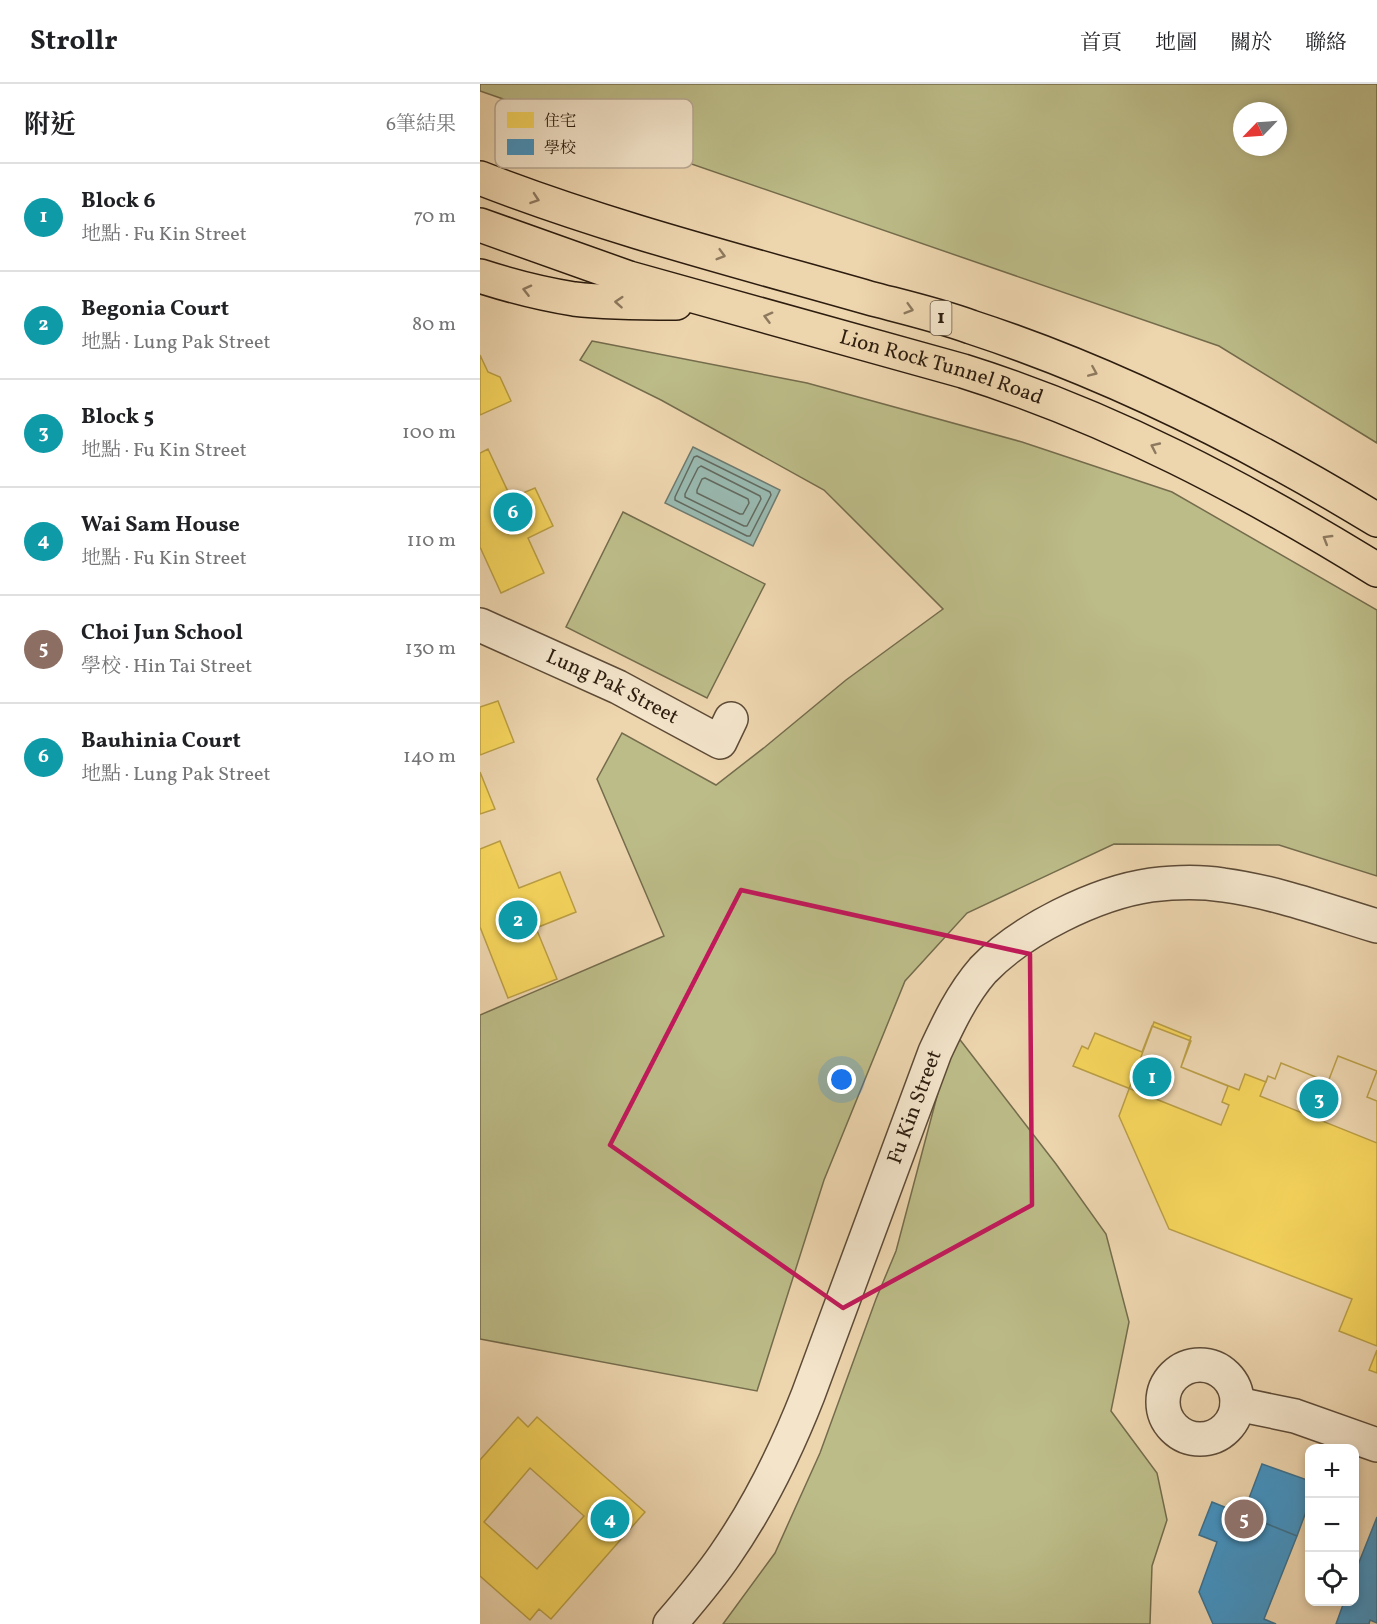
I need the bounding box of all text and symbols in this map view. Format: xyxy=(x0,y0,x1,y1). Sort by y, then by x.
text: Strollr xyxy=(30,22,118,61)
text: 首頁 xyxy=(1080,29,1122,58)
text: 地圖 xyxy=(1155,29,1197,58)
text: 關於 xyxy=(1230,29,1272,58)
text: 聯絡 xyxy=(1305,29,1347,58)
legend xyxy=(495,99,693,168)
north arrow xyxy=(1233,102,1287,156)
text: 附近 xyxy=(24,108,76,144)
text: 6筆結果 xyxy=(386,111,456,139)
text: 住宅 xyxy=(544,111,576,133)
text: 學校 xyxy=(544,138,576,160)
text: Block 6 xyxy=(81,186,156,217)
one-way arrow xyxy=(529,191,540,204)
text: 1 xyxy=(39,203,48,231)
text: 70 m xyxy=(413,203,456,231)
text: 地點 · Fu Kin Street xyxy=(81,221,247,249)
one-way arrow xyxy=(716,248,726,260)
one-way arrow xyxy=(522,284,532,297)
text: Begonia Court xyxy=(81,294,229,325)
one-way arrow xyxy=(614,296,623,309)
road number: 1 xyxy=(930,301,952,335)
one-way arrow xyxy=(903,302,914,314)
text: 2 xyxy=(38,311,49,339)
text: 80 m xyxy=(412,311,456,339)
one-way arrow xyxy=(763,312,774,324)
street label: Lion Rock Tunnel Road xyxy=(836,323,1047,412)
text: 地點 · Lung Pak Street xyxy=(81,329,270,357)
one-way arrow xyxy=(1087,365,1098,377)
text: Block 5 xyxy=(81,402,154,433)
text: 3 xyxy=(38,419,49,447)
text: 100 m xyxy=(402,419,456,447)
text: 地點 · Fu Kin Street xyxy=(81,437,247,465)
one-way arrow xyxy=(1151,442,1162,454)
pin: 6 xyxy=(494,490,532,534)
text: Wai Sam House xyxy=(81,510,240,541)
text: 4 xyxy=(37,527,50,555)
text: 110 m xyxy=(407,527,456,555)
one-way arrow xyxy=(1323,535,1333,547)
text: 地點 · Fu Kin Street xyxy=(81,545,247,573)
text: Choi Jun School xyxy=(81,618,243,649)
text: 5 xyxy=(39,635,48,663)
text: 130 m xyxy=(405,635,456,663)
street label: Lung Pak Street xyxy=(541,642,684,732)
text: 學校 · Hin Tai Street xyxy=(81,653,252,681)
text: Bauhinia Court xyxy=(81,726,241,757)
text: 6 xyxy=(38,743,49,771)
text: 140 m xyxy=(403,743,456,771)
text: 地點 · Lung Pak Street xyxy=(81,761,270,789)
pin: 2 xyxy=(498,898,537,942)
street label: Fu Kin Street xyxy=(880,1046,949,1168)
pin: 1 xyxy=(1132,1054,1172,1100)
your location xyxy=(827,1065,856,1094)
pin: 3 xyxy=(1300,1076,1338,1122)
map controls xyxy=(1305,1444,1359,1606)
button: + xyxy=(1305,1444,1359,1498)
pin: 4 xyxy=(590,1496,630,1542)
pin: 5 xyxy=(1224,1496,1263,1542)
button: − xyxy=(1305,1498,1359,1552)
button: locate xyxy=(1305,1552,1359,1606)

